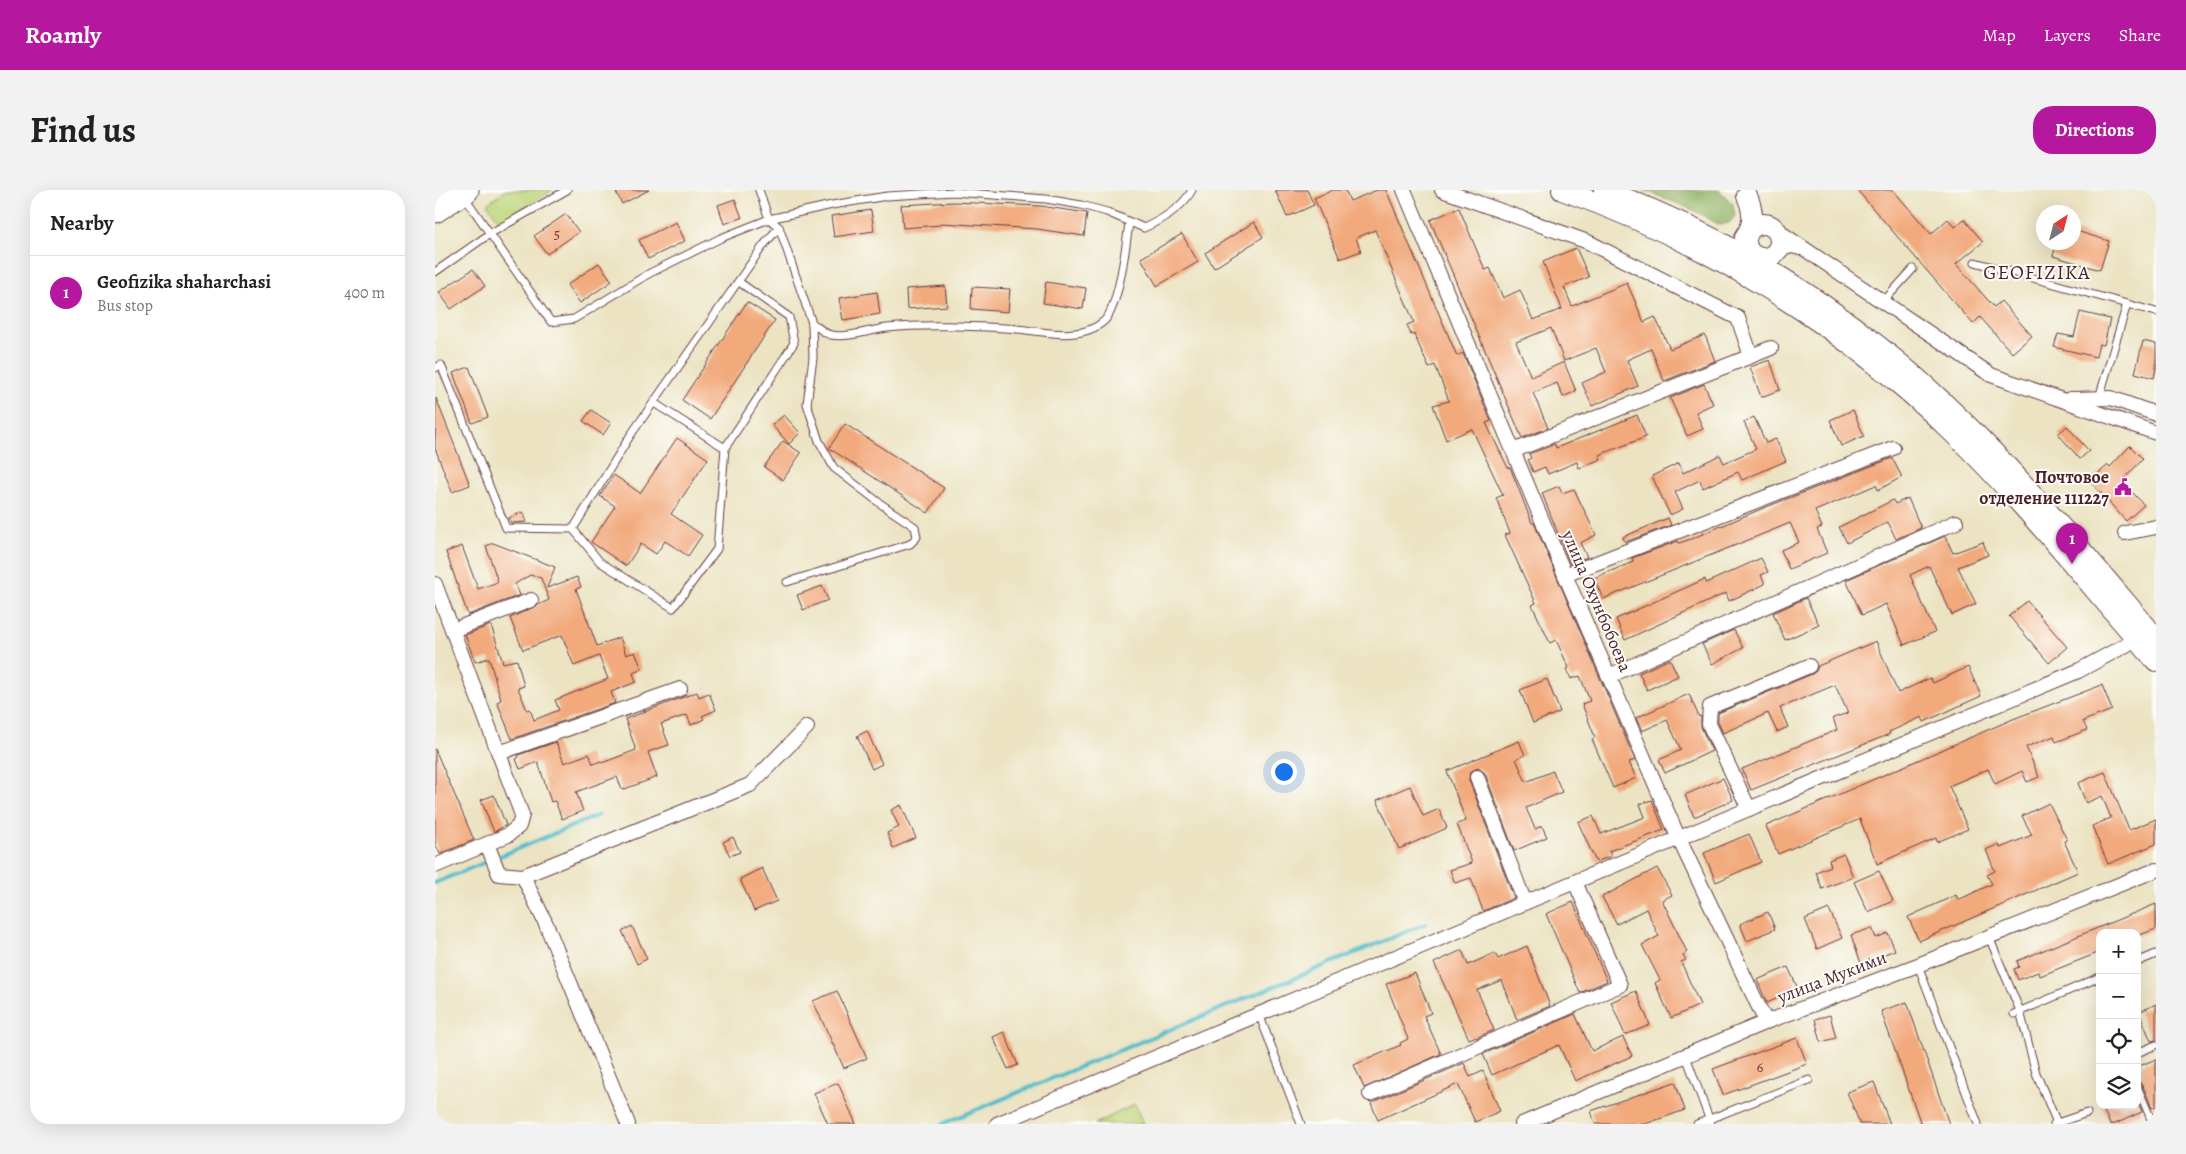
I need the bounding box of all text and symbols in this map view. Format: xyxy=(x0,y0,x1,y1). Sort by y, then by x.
text: Roamly xyxy=(25,19,101,51)
text: Map xyxy=(1983,23,2016,47)
text: Layers xyxy=(2044,23,2091,47)
text: Share xyxy=(2119,23,2161,47)
text: Find us xyxy=(30,106,136,154)
button: Directions xyxy=(2033,106,2156,154)
north arrow xyxy=(2036,205,2081,250)
text: Nearby xyxy=(50,209,113,237)
house number: 5 xyxy=(554,224,560,244)
district label: GEOFIZIKA xyxy=(1983,259,2091,286)
text: Geofizika shaharchasi xyxy=(97,269,271,295)
text: 1 xyxy=(63,282,69,304)
text: 400 m xyxy=(344,282,385,304)
text: Bus stop xyxy=(97,295,153,317)
place label: Почтовое отделение 111227 xyxy=(1979,465,2109,510)
public building icon: Почтовое отделение 111227 xyxy=(2113,477,2133,497)
pin: 1 xyxy=(2056,523,2088,564)
street label: улица Охунбобоева xyxy=(1556,526,1638,676)
your location xyxy=(1271,759,1297,785)
map controls xyxy=(2096,929,2141,1109)
button: + xyxy=(2096,929,2141,974)
street label: улица Мукими xyxy=(1773,945,1890,1009)
button: − xyxy=(2096,974,2141,1019)
button: locate xyxy=(2096,1019,2141,1064)
house number: 6 xyxy=(1757,1057,1764,1077)
button: layers xyxy=(2096,1064,2141,1109)

